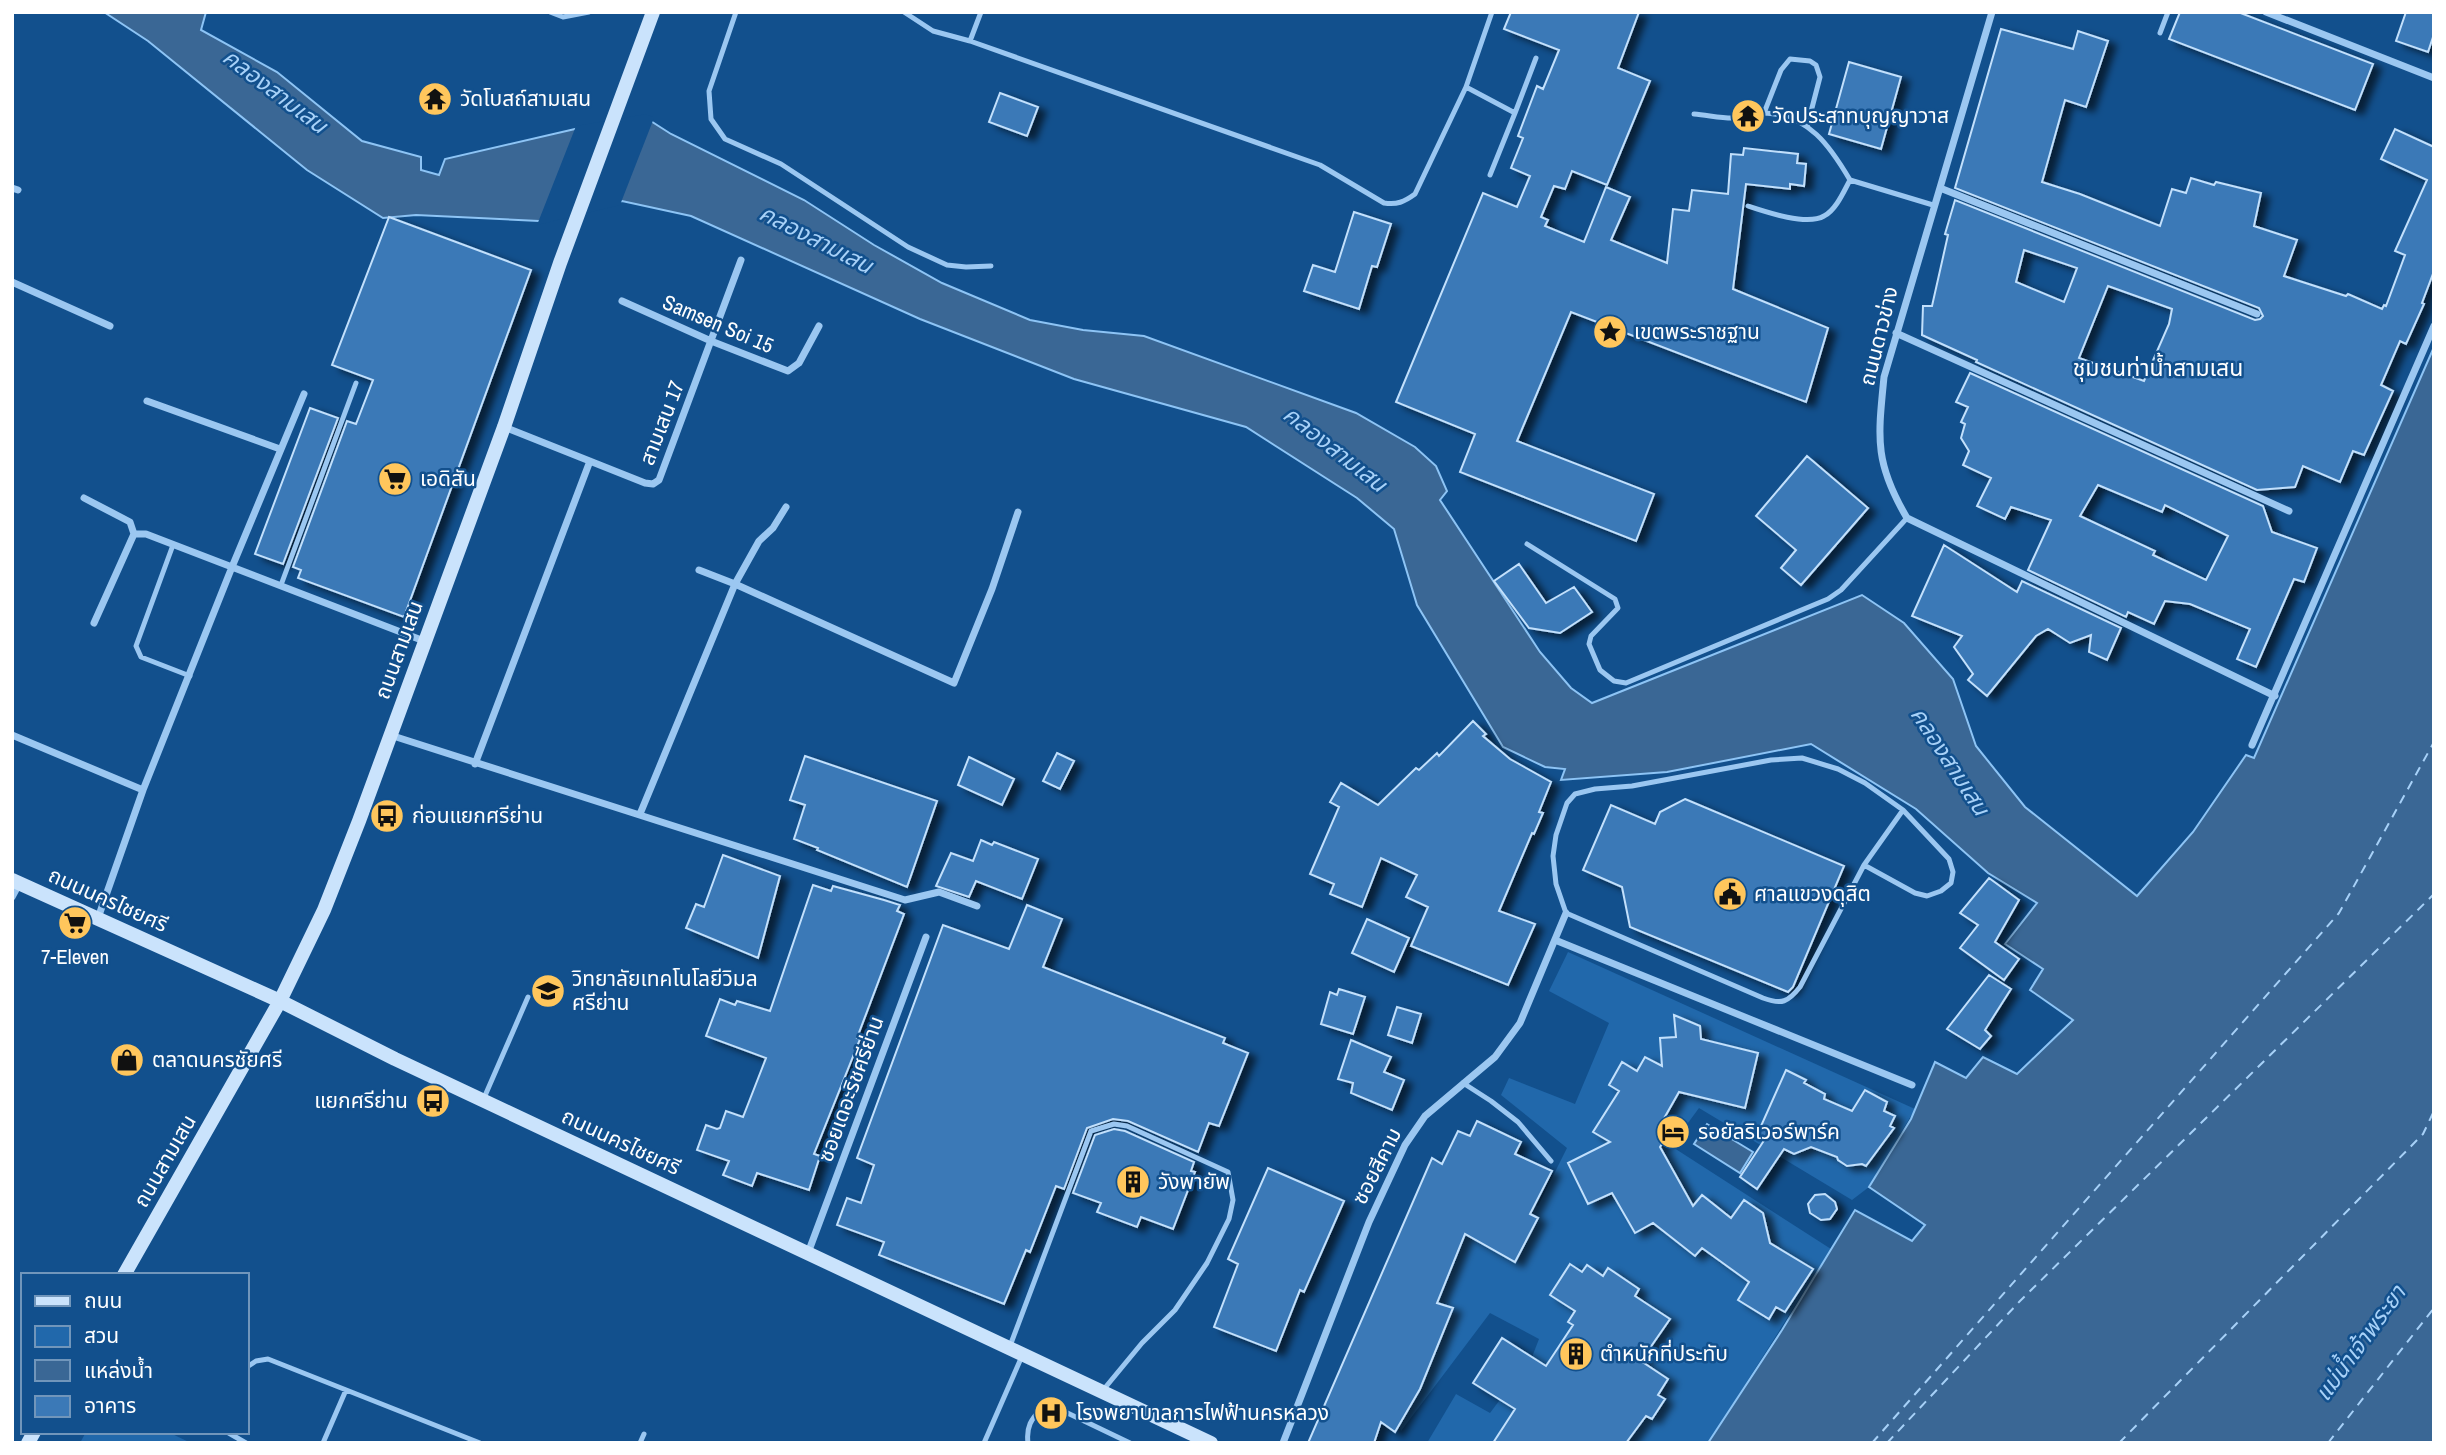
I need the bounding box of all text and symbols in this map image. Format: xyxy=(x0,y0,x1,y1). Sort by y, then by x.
water label: คลองสามเสน xyxy=(217,41,335,141)
temple icon: วัดโบสถ์สามเสน xyxy=(416,80,454,118)
place label: วัดโบสถ์สามเสน xyxy=(460,84,591,113)
temple icon: วัดประสาทบุญญาวาส xyxy=(1729,97,1767,135)
place label: วัดประสาทบุญญาวาส xyxy=(1772,101,1949,130)
water label: คลองสามเสน xyxy=(754,197,880,281)
street label: ถนนดาวข่าง xyxy=(1852,283,1905,389)
street label: Samsen Soi 15 xyxy=(658,287,778,360)
place icon: เขตพระราชฐาน xyxy=(1591,313,1629,351)
place label: เขตพระราชฐาน xyxy=(1634,317,1760,346)
district label: ชุมชนท่าน้ำสามเสน xyxy=(2073,352,2243,383)
street label: สามเสน 17 xyxy=(632,376,691,469)
water label: คลองสามเสน xyxy=(1277,398,1395,500)
supermarket icon: เอดิสัน xyxy=(376,460,414,498)
place label: เอดิสัน xyxy=(420,464,476,493)
street label: ถนนสามเสน xyxy=(367,597,430,703)
water label: คลองสามเสน xyxy=(1904,701,1998,822)
bus stop icon: ก่อนแยกศรีย่าน xyxy=(368,797,406,835)
place label: ก่อนแยกศรีย่าน xyxy=(412,801,543,830)
street label: ถนนนครไชยศรี xyxy=(44,860,173,939)
public building icon: ศาลแขวงดุสิต xyxy=(1711,875,1749,913)
place label: ศาลแขวงดุสิต xyxy=(1754,879,1871,908)
supermarket icon: 7-Eleven xyxy=(56,904,94,942)
place label: 7-Eleven xyxy=(41,942,109,971)
place label: วิทยาลัยเทคโนโลยีวิมล ศรีย่าน xyxy=(572,964,758,1017)
school or university icon: วิทยาลัยเทคโนโลยีวิมล ศรีย่าน xyxy=(529,972,567,1010)
street label: ซอยเดอะริชศรีย่าน xyxy=(811,1012,890,1166)
shop icon: ตลาดนครชัยศรี xyxy=(108,1041,146,1079)
place label: ตลาดนครชัยศรี xyxy=(152,1045,282,1074)
bus stop icon: แยกศรีย่าน xyxy=(414,1082,452,1120)
place label: แยกศรีย่าน xyxy=(314,1086,408,1115)
street label: ถนนนครไชยศรี xyxy=(557,1101,685,1182)
street label: ถนนสามเสน xyxy=(126,1109,203,1212)
hotel icon: รอยัลริเวอร์พาร์ค xyxy=(1654,1113,1692,1151)
place label: รอยัลริเวอร์พาร์ค xyxy=(1698,1117,1840,1146)
street label: ซอยสีคาม xyxy=(1345,1122,1408,1209)
building icon: วังพายัพ xyxy=(1114,1163,1152,1201)
place label: วังพายัพ xyxy=(1158,1167,1230,1196)
legend xyxy=(21,1273,248,1434)
water label: แม่น้ำเจ้าพระยา xyxy=(2307,1277,2413,1407)
text: ถนน xyxy=(84,1286,122,1315)
text: สวน xyxy=(84,1321,119,1350)
building icon: ตำหนักที่ประทับ xyxy=(1557,1335,1595,1373)
place label: ตำหนักที่ประทับ xyxy=(1600,1339,1728,1368)
text: แหล่งน้ำ xyxy=(84,1356,153,1385)
text: อาคาร xyxy=(84,1391,136,1420)
hospital icon: โรงพยาบาลการไฟฟ้านครหลวง xyxy=(1032,1394,1070,1432)
place label: โรงพยาบาลการไฟฟ้านครหลวง xyxy=(1076,1398,1329,1427)

